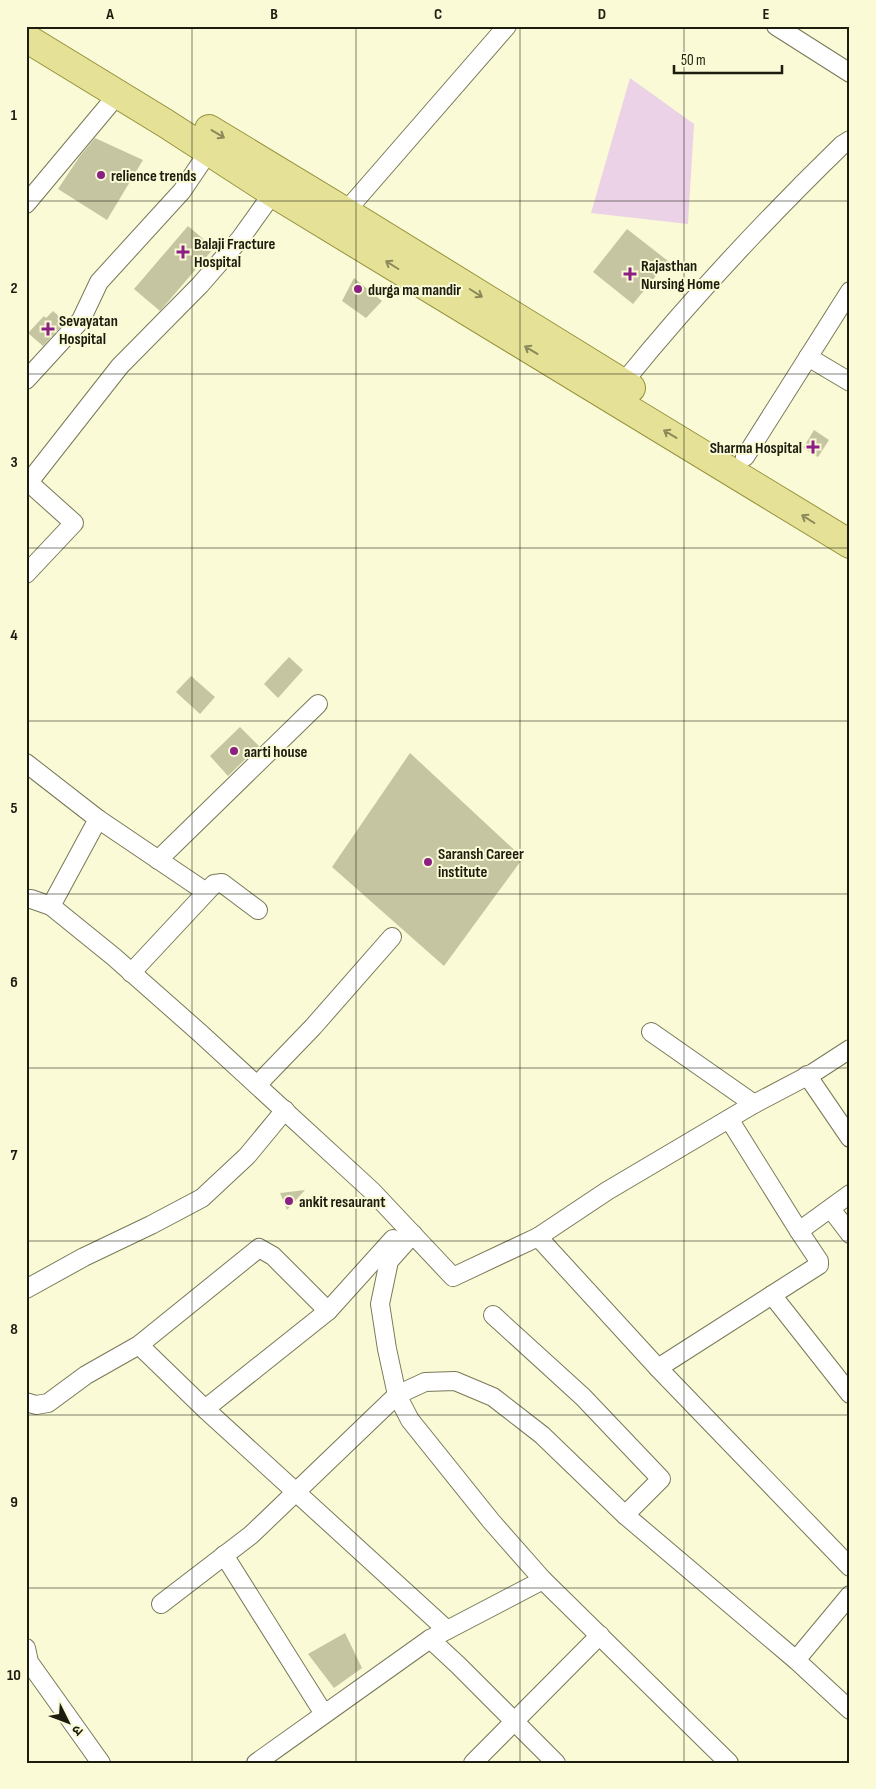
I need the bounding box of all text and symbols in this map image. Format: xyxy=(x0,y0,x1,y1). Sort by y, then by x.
text: A xyxy=(105,5,114,24)
text: B xyxy=(270,5,278,24)
text: C xyxy=(434,5,442,24)
text: D xyxy=(598,5,606,24)
text: E xyxy=(763,5,770,24)
scale bar xyxy=(674,42,781,74)
text: 50 m xyxy=(681,51,706,70)
text: 1 xyxy=(11,106,18,125)
one-way arrow xyxy=(210,130,224,140)
place label: relience trends xyxy=(111,167,196,186)
marker: relience trends xyxy=(95,169,107,181)
place label: Balaji Fracture Hospital xyxy=(194,235,275,272)
marker: Balaji Fracture Hospital xyxy=(176,245,190,259)
place label: Rajasthan Nursing Home xyxy=(641,257,720,294)
one-way arrow xyxy=(385,260,399,271)
marker: Rajasthan Nursing Home xyxy=(623,267,637,281)
text: 2 xyxy=(10,279,18,298)
place label: durga ma mandir xyxy=(368,281,461,300)
marker: durga ma mandir xyxy=(352,283,364,295)
one-way arrow xyxy=(468,288,482,298)
place label: Sevayatan Hospital xyxy=(59,312,118,349)
marker: Sevayatan Hospital xyxy=(41,322,55,336)
one-way arrow xyxy=(524,344,538,354)
one-way arrow xyxy=(663,428,677,438)
place label: Sharma Hospital xyxy=(710,439,802,458)
marker: Sharma Hospital xyxy=(806,440,820,454)
text: 3 xyxy=(10,453,18,472)
one-way arrow xyxy=(802,513,816,523)
text: 4 xyxy=(10,626,18,645)
place label: aarti house xyxy=(244,743,308,762)
marker: aarti house xyxy=(228,745,240,757)
text: 5 xyxy=(10,799,18,818)
place label: Saransh Career institute xyxy=(438,845,524,882)
marker: Saransh Career institute xyxy=(422,856,434,868)
text: 6 xyxy=(10,973,18,992)
text: 7 xyxy=(11,1146,18,1165)
place label: ankit resaurant xyxy=(299,1193,386,1212)
marker: ankit resaurant xyxy=(283,1195,295,1207)
text: 8 xyxy=(10,1320,18,1339)
text: 9 xyxy=(10,1493,18,1512)
text: 10 xyxy=(7,1666,21,1685)
north arrow xyxy=(42,1696,92,1746)
text: उ xyxy=(68,1722,86,1740)

